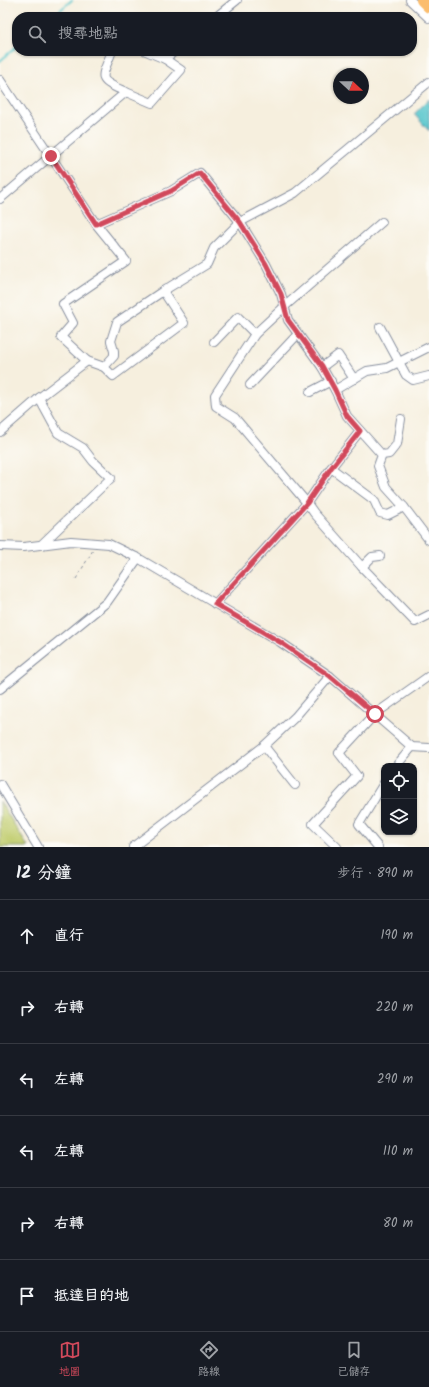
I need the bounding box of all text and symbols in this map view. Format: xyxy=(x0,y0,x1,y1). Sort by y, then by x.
search box xyxy=(12,12,417,56)
text: 搜尋地點 xyxy=(58,22,118,46)
icon: search xyxy=(26,23,48,45)
north arrow xyxy=(333,68,369,104)
route end xyxy=(42,147,60,165)
route start xyxy=(366,705,384,723)
map controls xyxy=(381,763,417,835)
button: locate xyxy=(381,763,417,799)
button: layers xyxy=(381,799,417,835)
text: 12 分鐘 xyxy=(16,860,72,887)
text: 步行 · 890 m xyxy=(337,863,413,884)
text: 直行 xyxy=(54,924,84,948)
icon: ahead xyxy=(16,925,38,947)
text: 190 m xyxy=(381,925,413,946)
text: 右轉 xyxy=(54,996,84,1020)
icon: right xyxy=(16,997,38,1019)
text: 220 m xyxy=(376,997,413,1018)
text: 左轉 xyxy=(54,1068,84,1092)
icon: left xyxy=(16,1069,38,1091)
text: 290 m xyxy=(377,1069,413,1090)
text: 左轉 xyxy=(54,1140,84,1164)
icon: left xyxy=(16,1141,38,1163)
text: 110 m xyxy=(383,1141,413,1162)
text: 右轉 xyxy=(54,1212,84,1236)
icon: right xyxy=(16,1213,38,1235)
text: 80 m xyxy=(383,1213,413,1234)
text: 抵達目的地 xyxy=(54,1284,129,1308)
icon: arrive xyxy=(16,1285,38,1307)
tab: 地圖 xyxy=(59,1339,81,1381)
tab: 路線 xyxy=(198,1339,220,1381)
tab: 已儲存 xyxy=(337,1339,370,1381)

